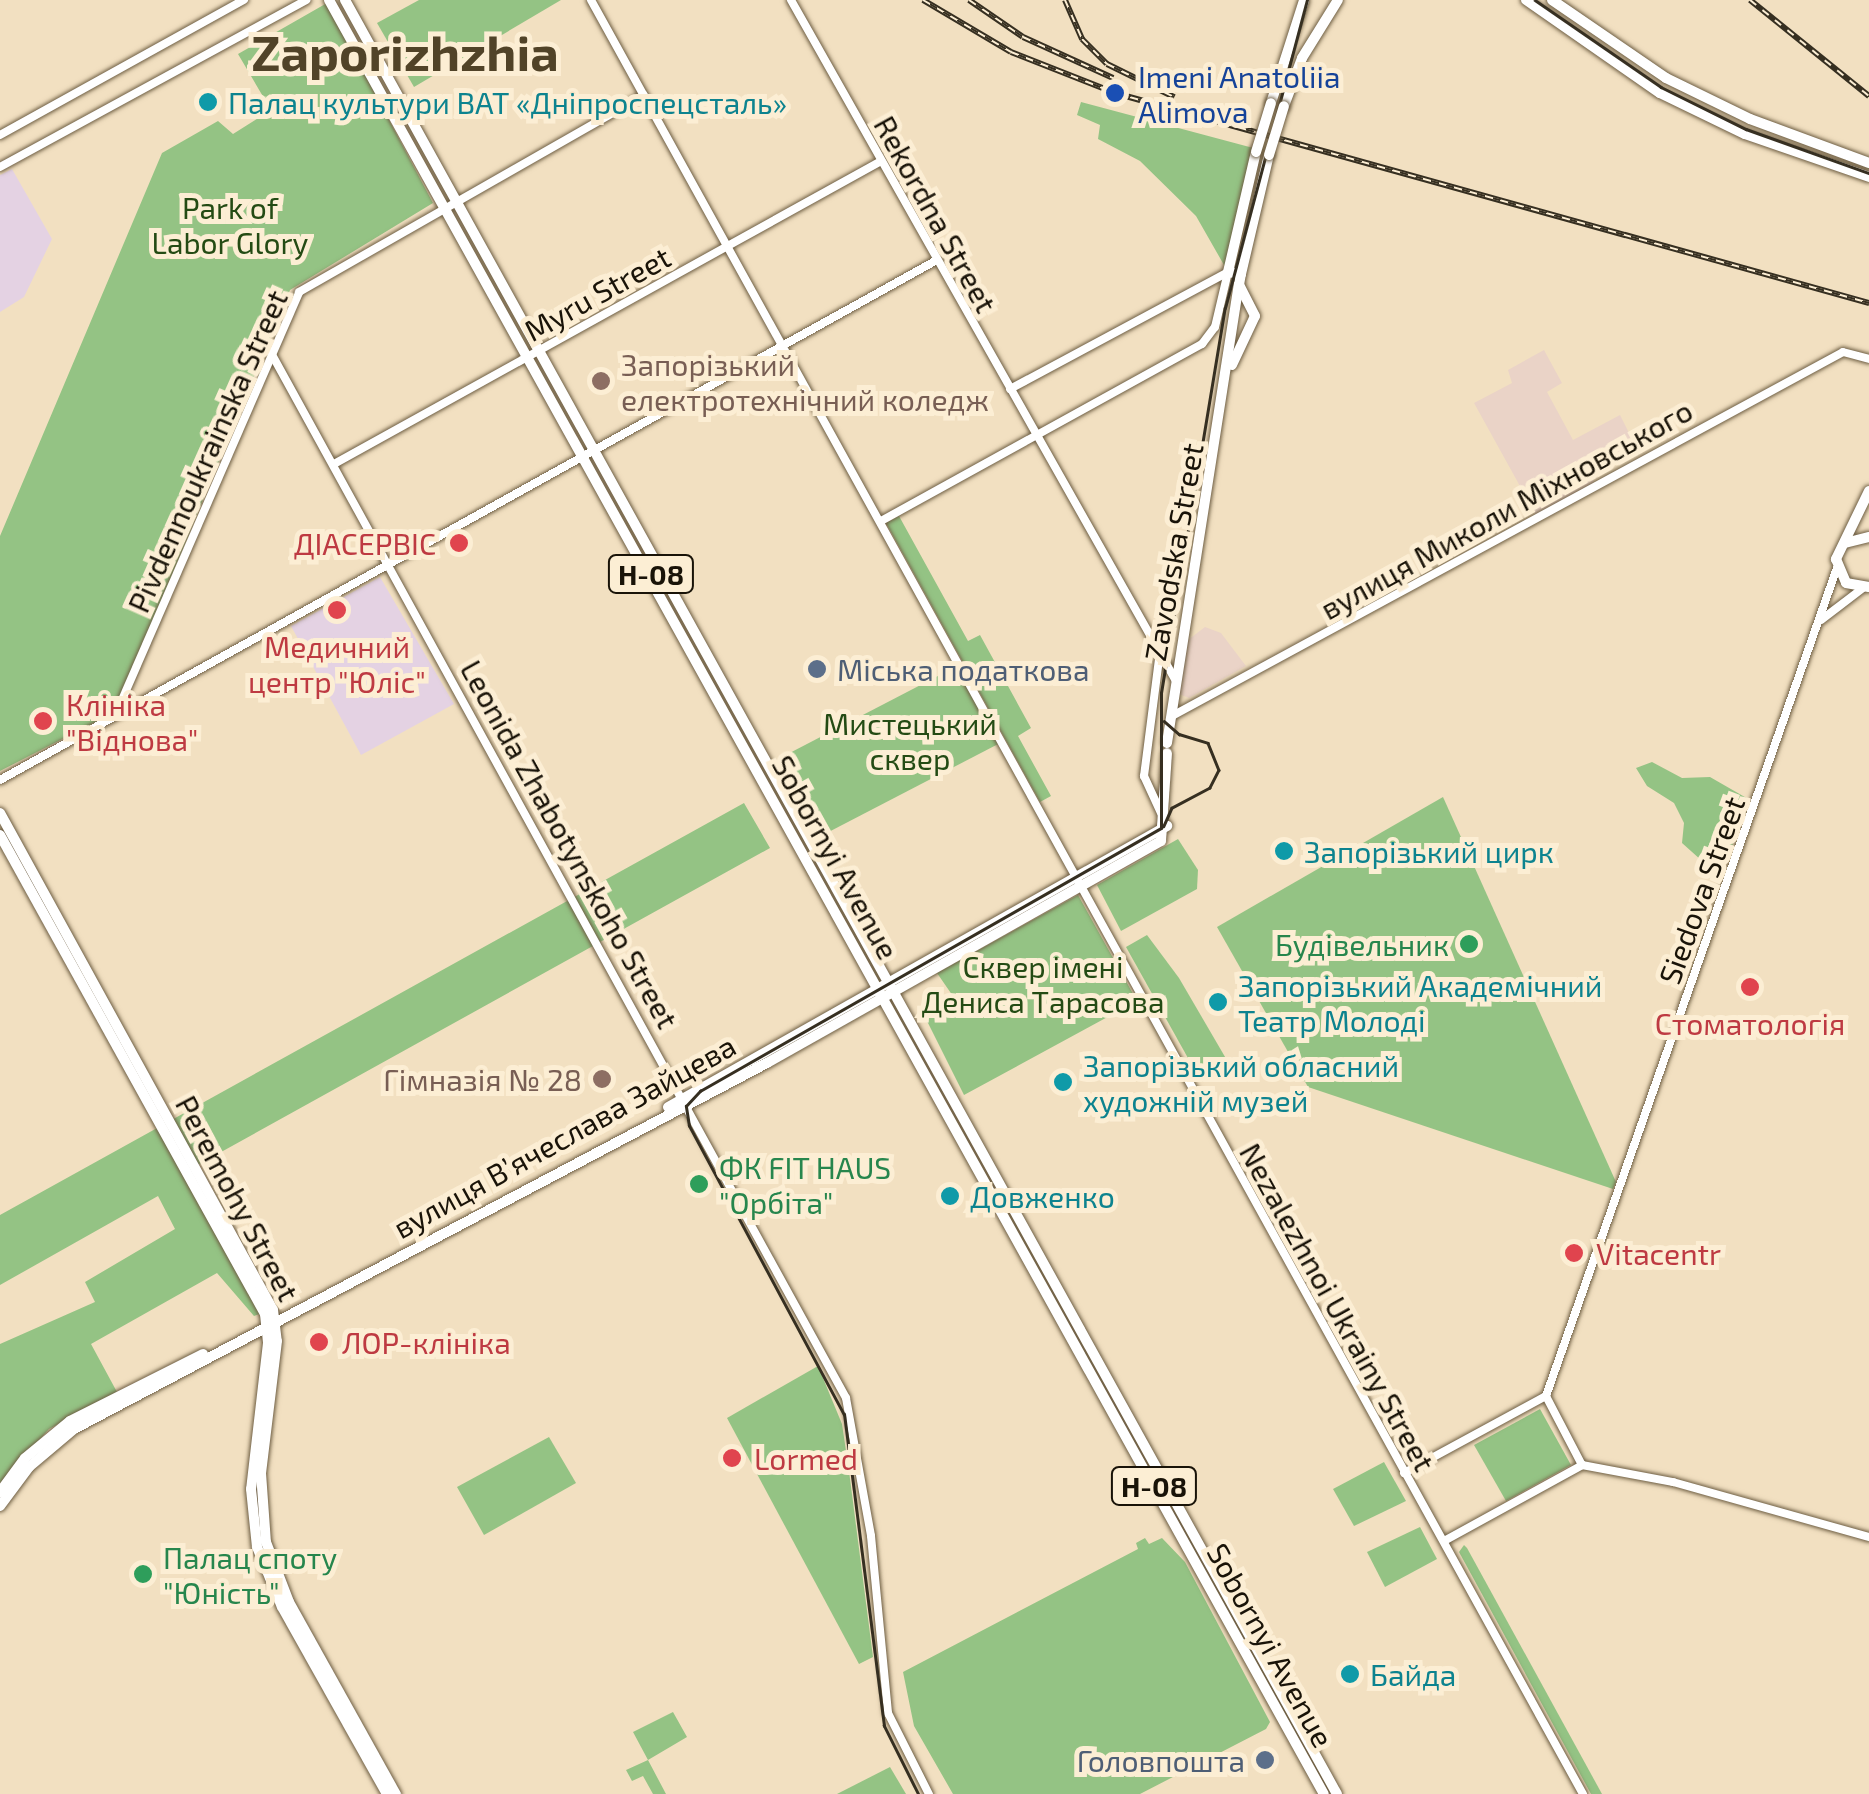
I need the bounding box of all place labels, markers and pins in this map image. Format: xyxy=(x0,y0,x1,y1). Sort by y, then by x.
place label: Imeni Anatoliia Alimova xyxy=(1138,58,1341,128)
marker: Imeni Anatoliia Alimova xyxy=(1102,80,1128,106)
place label: Палац культури ВАТ «Дніпроспецсталь» xyxy=(228,84,787,120)
marker: Палац культури ВАТ «Дніпроспецсталь» xyxy=(197,91,219,113)
place label: Запорізький електротехнічний коледж xyxy=(621,346,989,416)
marker: Запорізький електротехнічний коледж xyxy=(590,370,612,392)
place label: ДІАСЕРВІС xyxy=(294,525,436,561)
marker: ДІАСЕРВІС xyxy=(446,530,472,556)
marker: Медичний центр "Юліс" xyxy=(324,597,350,623)
place label: Медичний центр "Юліс" xyxy=(248,628,426,698)
place label: Міська податкова xyxy=(837,651,1090,687)
marker: Міська податкова xyxy=(806,658,828,680)
place label: Клініка "Віднова" xyxy=(66,686,198,756)
marker: Клініка "Віднова" xyxy=(30,708,56,734)
place label: Запорізький цирк xyxy=(1304,833,1554,869)
marker: Запорізький цирк xyxy=(1273,840,1295,862)
place label: Будівельник xyxy=(1275,926,1449,962)
marker: Будівельник xyxy=(1458,933,1480,955)
place label: Запорізький Академічний Театр Молоді xyxy=(1238,967,1602,1038)
marker: Стоматологія xyxy=(1737,974,1763,1000)
marker: Запорізький Академічний Театр Молоді xyxy=(1207,991,1229,1013)
place label: Стоматологія xyxy=(1655,1005,1845,1041)
place label: Запорізький обласний художній музей xyxy=(1083,1047,1399,1118)
place label: Гімназія № 28 xyxy=(383,1061,582,1097)
marker: Гімназія № 28 xyxy=(591,1068,613,1090)
marker: Запорізький обласний художній музей xyxy=(1052,1071,1074,1093)
place label: ФК FIT HAUS "Орбіта" xyxy=(719,1149,892,1220)
marker: ФК FIT HAUS "Орбіта" xyxy=(688,1173,710,1195)
place label: Довженко xyxy=(970,1178,1115,1214)
marker: Довженко xyxy=(939,1185,961,1207)
place label: Vitacentr xyxy=(1596,1235,1721,1271)
marker: Vitacentr xyxy=(1561,1240,1587,1266)
place label: ЛОР-клініка xyxy=(342,1324,511,1360)
marker: ЛОР-клініка xyxy=(306,1329,332,1355)
place label: Lormed xyxy=(754,1440,858,1476)
marker: Lormed xyxy=(719,1445,745,1471)
place label: Палац споту "Юність" xyxy=(163,1539,337,1610)
marker: Палац споту "Юність" xyxy=(132,1563,154,1585)
place label: Байда xyxy=(1370,1656,1456,1692)
marker: Байда xyxy=(1339,1663,1361,1685)
place label: Головпошта xyxy=(1077,1742,1245,1778)
marker: Головпошта xyxy=(1254,1749,1276,1771)

